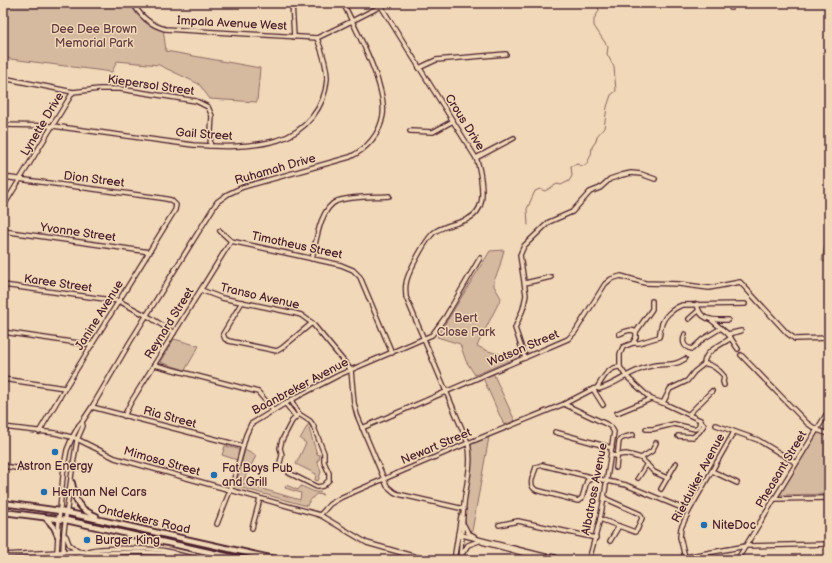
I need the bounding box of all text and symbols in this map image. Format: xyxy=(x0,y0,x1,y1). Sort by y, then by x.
street label: Impala Avenue West xyxy=(177,13,288,34)
park label: Dee Dee Brown Memorial Park xyxy=(51,22,137,51)
street label: Kiepersol Street xyxy=(107,72,196,99)
street label: Lynette Drive xyxy=(18,90,67,159)
street label: Crous Drive xyxy=(441,91,488,153)
street label: Gail Street xyxy=(175,125,233,144)
street label: Ruhamah Drive xyxy=(233,151,317,188)
street label: Dion Street xyxy=(63,168,125,191)
street label: Yvonne Street xyxy=(38,220,117,245)
street label: Timotheus Street xyxy=(250,229,344,262)
street label: Karee Street xyxy=(23,271,93,296)
street label: Janine Avenue xyxy=(72,277,127,353)
street label: Transo Avenue xyxy=(219,280,301,313)
street label: Reynard Street xyxy=(141,284,198,362)
park label: Bert Close Park xyxy=(437,311,495,340)
street label: Watson Street xyxy=(485,327,561,370)
street label: Baanbreker Avenue xyxy=(249,355,351,418)
street label: Ria Street xyxy=(142,403,198,432)
street label: Newart Street xyxy=(399,425,474,468)
street label: Pheasant Street xyxy=(753,428,810,511)
street label: Rietduiker Avenue xyxy=(669,431,728,525)
street label: Albatross Avenue xyxy=(578,442,611,536)
street label: Mimosa Street xyxy=(122,443,202,480)
marker: Astron Energy xyxy=(50,447,60,457)
place label: Astron Energy xyxy=(17,459,93,474)
place label: Fat Boys Pub and Grill xyxy=(222,461,293,490)
marker: Fat Boys Pub and Grill xyxy=(209,470,219,480)
place label: Herman Nel Cars xyxy=(52,485,147,500)
marker: Herman Nel Cars xyxy=(39,487,49,497)
street label: Ontdekkers Road xyxy=(96,502,192,537)
place label: NiteDoc xyxy=(712,518,756,533)
marker: NiteDoc xyxy=(699,520,709,530)
place label: Burger King xyxy=(95,533,160,548)
marker: Burger King xyxy=(82,535,92,545)

